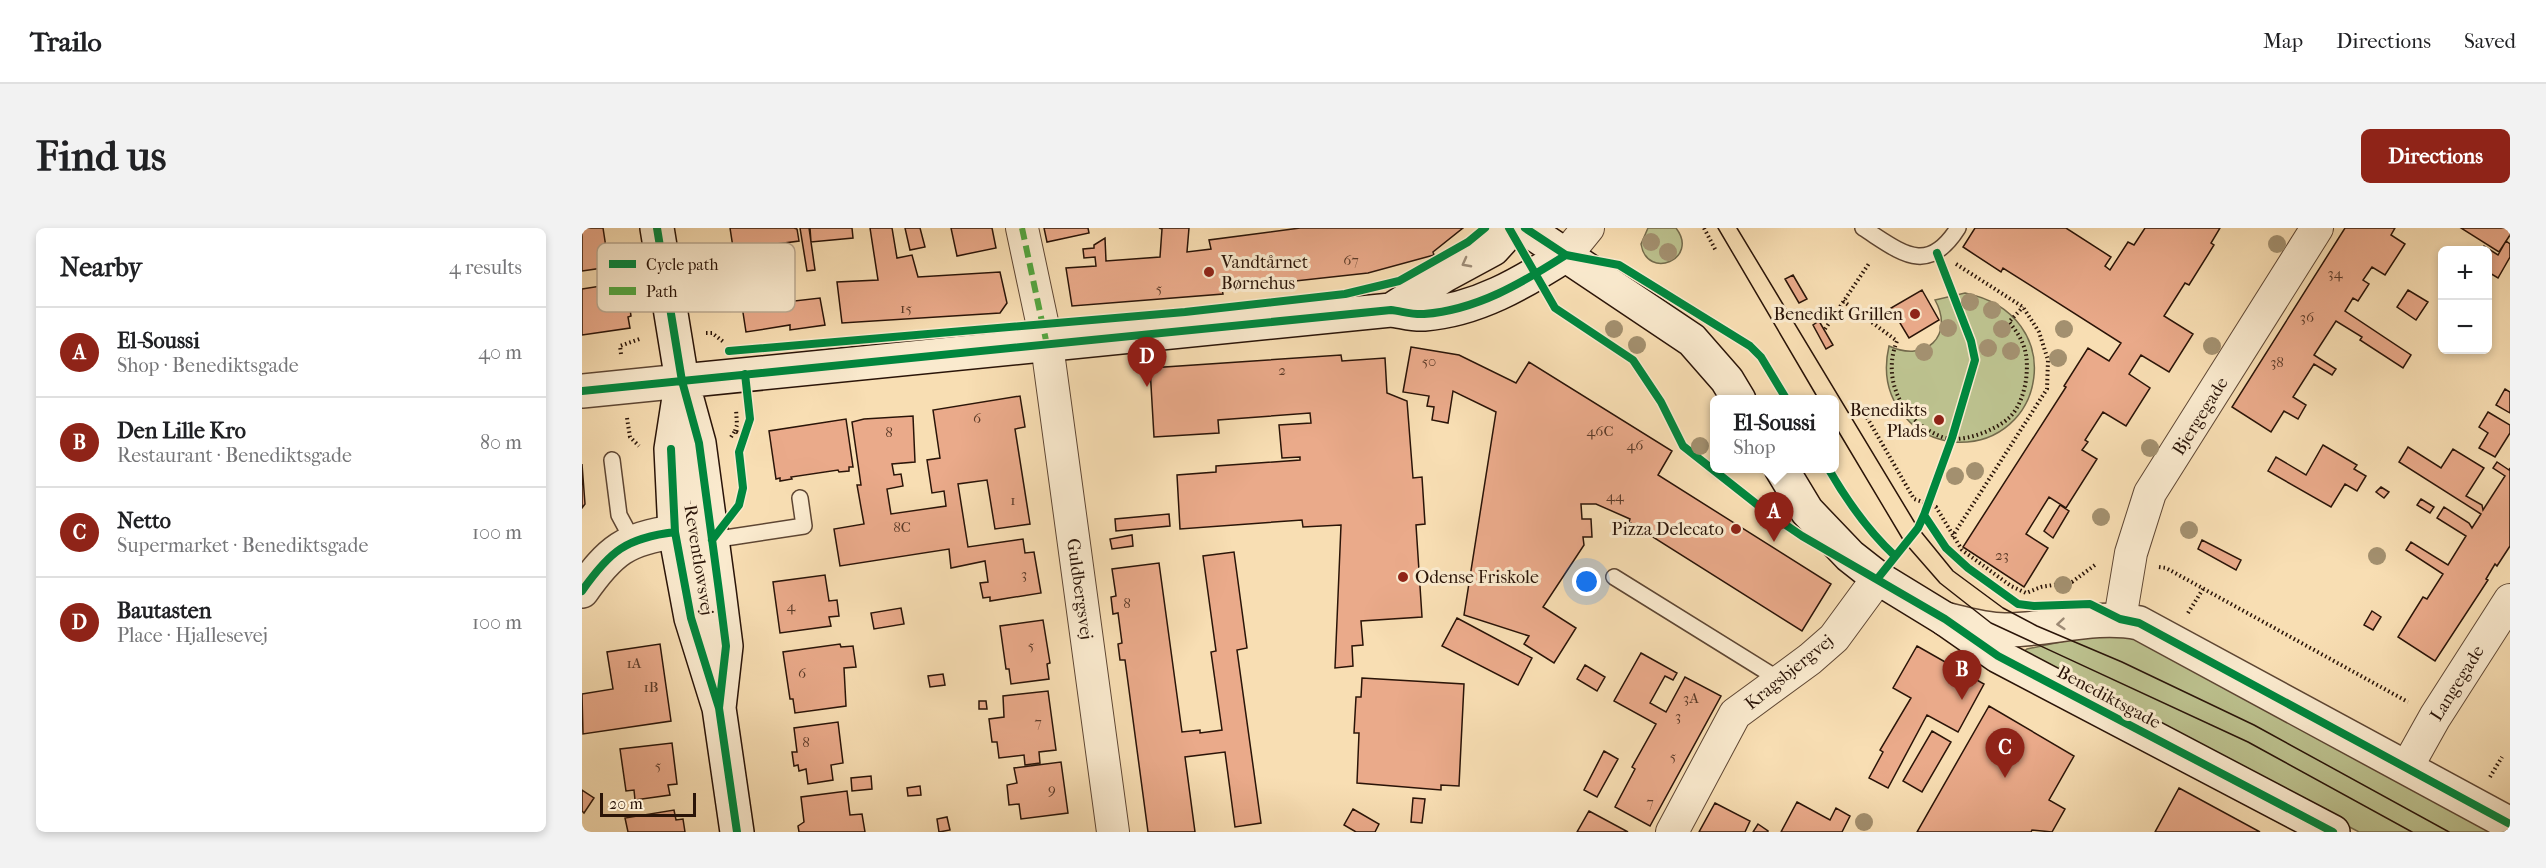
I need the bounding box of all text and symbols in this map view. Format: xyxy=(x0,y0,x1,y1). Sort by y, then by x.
text: Trailo xyxy=(30,25,102,58)
text: Map xyxy=(2263,29,2303,53)
text: Directions xyxy=(2336,29,2431,53)
text: Saved xyxy=(2464,29,2516,53)
button: Directions xyxy=(2361,129,2510,183)
text: Find us xyxy=(36,132,166,181)
legend xyxy=(597,243,795,312)
map controls xyxy=(2438,246,2492,354)
button: + xyxy=(2438,246,2492,300)
house number: 67 xyxy=(1343,251,1359,269)
text: Nearby xyxy=(60,252,142,283)
place label: Vandtårnet Børnehus xyxy=(1220,252,1309,294)
text: Cycle path xyxy=(646,255,718,274)
text: 4 results xyxy=(449,256,522,279)
one-way arrow xyxy=(1462,256,1472,267)
house number: 34 xyxy=(2327,264,2344,282)
marker: Vandtårnet Børnehus xyxy=(1202,265,1216,279)
house number: 5 xyxy=(1156,279,1162,297)
text: Path xyxy=(646,282,678,301)
house number: 15 xyxy=(900,299,912,317)
button: − xyxy=(2438,300,2492,354)
place label: Benedikt Grillen xyxy=(1774,304,1904,325)
marker: Benedikt Grillen xyxy=(1908,307,1922,321)
house number: 36 xyxy=(2300,308,2315,326)
text: El-Soussi xyxy=(117,328,200,354)
pin: D xyxy=(1128,338,1166,387)
text: A xyxy=(73,341,86,364)
text: 40 m xyxy=(478,341,522,364)
house number: 50 xyxy=(1422,352,1436,370)
house number: 38 xyxy=(2270,353,2284,371)
text: Shop · Benediktsgade xyxy=(117,354,299,377)
house number: 2 xyxy=(1278,361,1286,379)
street label: Bjergegade xyxy=(2168,373,2233,459)
popup xyxy=(1710,395,1839,473)
place label: Benedikts Plads xyxy=(1850,400,1927,442)
house number: 6 xyxy=(973,409,982,427)
text: El-Soussi xyxy=(1733,410,1816,436)
marker: Benedikts Plads xyxy=(1932,413,1946,427)
text: Den Lille Kro xyxy=(117,418,246,444)
house number: 46C xyxy=(1586,422,1614,440)
house number: 8 xyxy=(885,423,893,441)
text: B xyxy=(73,431,86,454)
text: 80 m xyxy=(480,431,522,454)
house number: 46 xyxy=(1627,436,1644,454)
text: Shop xyxy=(1733,436,1776,459)
text: Restaurant · Benediktsgade xyxy=(117,444,352,467)
house number: 44 xyxy=(1606,487,1625,505)
house number: 1 xyxy=(1010,491,1016,509)
pin: A xyxy=(1754,492,1794,542)
street label: Reventlowsvej xyxy=(679,503,718,617)
text: Netto xyxy=(117,508,171,534)
house number: 8C xyxy=(893,518,911,536)
place label: Pizza Delecato xyxy=(1612,519,1724,540)
text: C xyxy=(73,521,86,544)
text: 100 m xyxy=(472,521,522,544)
marker: Pizza Delecato xyxy=(1729,522,1743,536)
text: Supermarket · Benediktsgade xyxy=(117,534,368,557)
street label: Guldbergsvej xyxy=(1062,537,1097,641)
house number: 23 xyxy=(1995,546,2009,564)
house number: 3 xyxy=(1021,565,1027,583)
place label: Odense Friskole xyxy=(1415,567,1539,588)
your location xyxy=(1572,567,1601,596)
marker: Odense Friskole xyxy=(1396,570,1410,584)
house number: 8 xyxy=(1123,594,1131,612)
house number: 4 xyxy=(787,597,797,615)
text: Bautasten xyxy=(117,598,211,624)
text: D xyxy=(72,611,87,634)
text: 100 m xyxy=(472,611,522,634)
one-way arrow xyxy=(2057,617,2066,630)
text: Place · Hjallesevej xyxy=(117,624,268,647)
street label: Kragsbjergvej xyxy=(1741,630,1838,714)
house number: 5 xyxy=(1028,636,1034,654)
street label: Langegade xyxy=(2426,642,2489,725)
pin: B xyxy=(1942,650,1982,700)
house number: 1A xyxy=(626,654,642,672)
street label: Benediktsgade xyxy=(2054,661,2164,734)
house number: 6 xyxy=(798,664,807,682)
house number: 1B xyxy=(643,678,659,696)
house number: 3A xyxy=(1683,689,1699,707)
house number: 3 xyxy=(1675,707,1681,725)
house number: 7 xyxy=(1034,713,1042,731)
pin: C xyxy=(1986,728,2024,778)
house number: 8 xyxy=(802,733,810,751)
house number: 5 xyxy=(1670,747,1676,765)
house number: 5 xyxy=(655,756,661,774)
house number: 9 xyxy=(1048,780,1056,798)
scale bar xyxy=(600,790,696,818)
house number: 7 xyxy=(1646,793,1654,811)
text: 20 m xyxy=(609,794,643,813)

